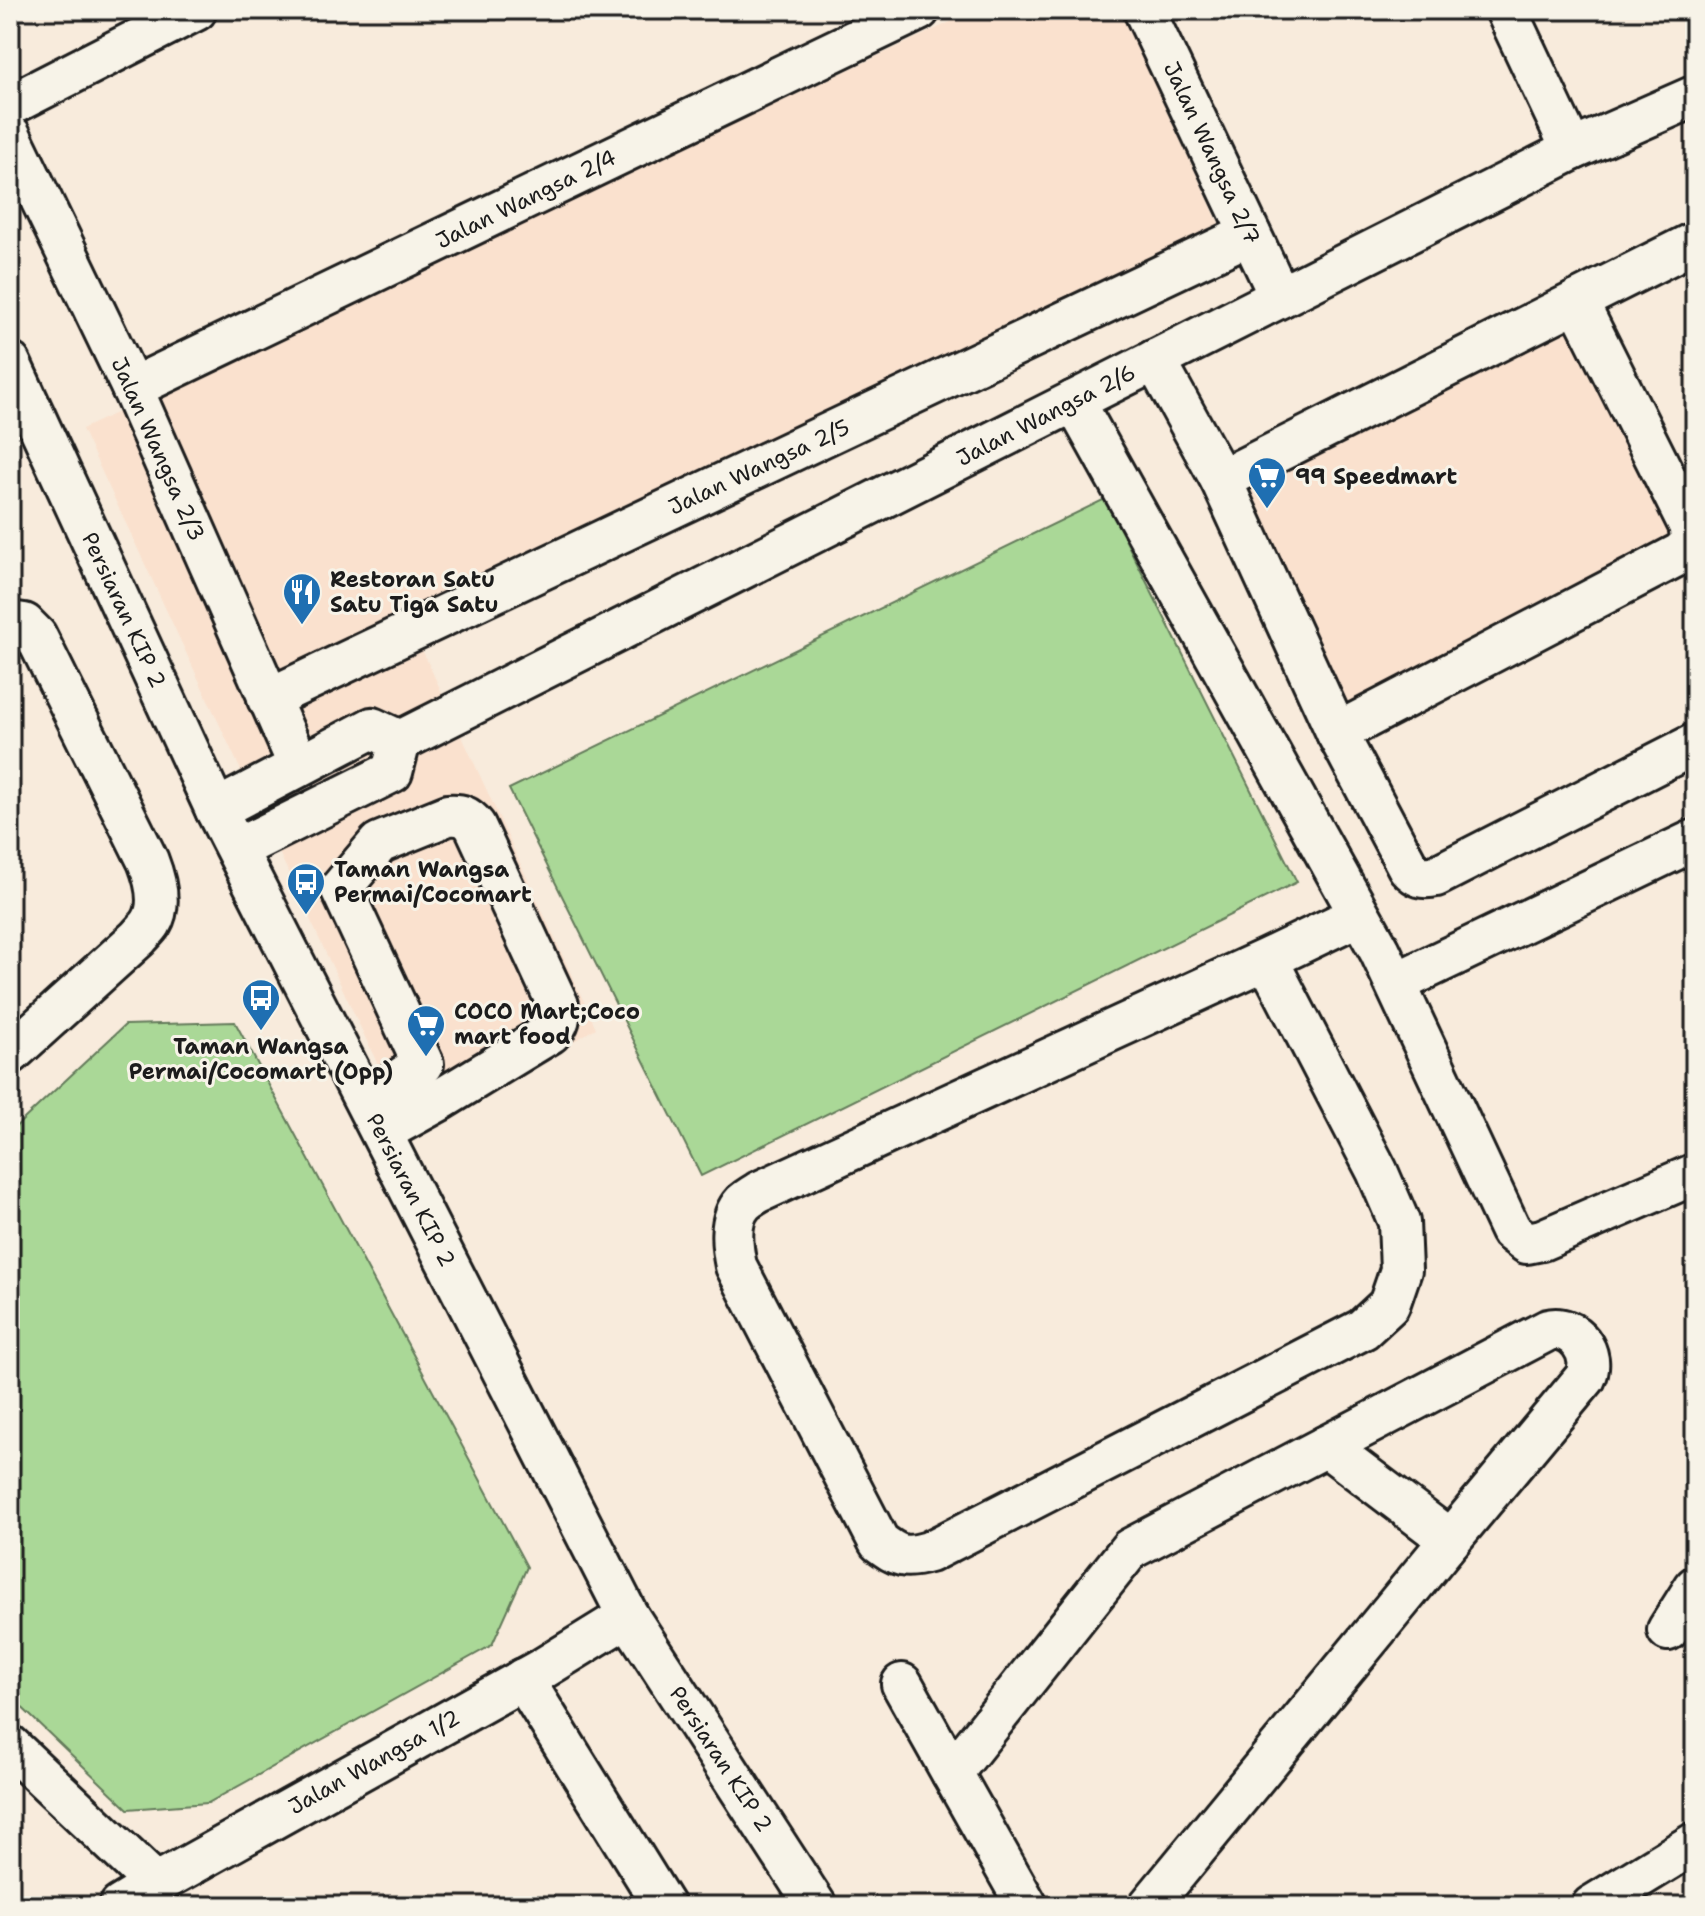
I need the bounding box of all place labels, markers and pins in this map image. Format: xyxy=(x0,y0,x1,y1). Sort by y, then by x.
supermarket icon: 99 Speedmart xyxy=(1246,455,1288,510)
place label: 99 Speedmart xyxy=(1295,462,1458,491)
place label: Restoran Satu Satu Tiga Satu xyxy=(330,565,499,619)
restaurant icon: Restoran Satu Satu Tiga Satu xyxy=(281,571,323,626)
place label: Taman Wangsa Permai/Cocomart xyxy=(334,855,532,909)
bus stop icon: Taman Wangsa Permai/Cocomart xyxy=(285,861,327,916)
bus stop icon: Taman Wangsa Permai/Cocomart (Opp) xyxy=(240,977,282,1032)
place label: COCO Mart;Coco mart food xyxy=(454,997,640,1051)
supermarket icon: COCO Mart;Coco mart food xyxy=(405,1003,447,1058)
place label: Taman Wangsa Permai/Cocomart (Opp) xyxy=(129,1032,393,1086)

